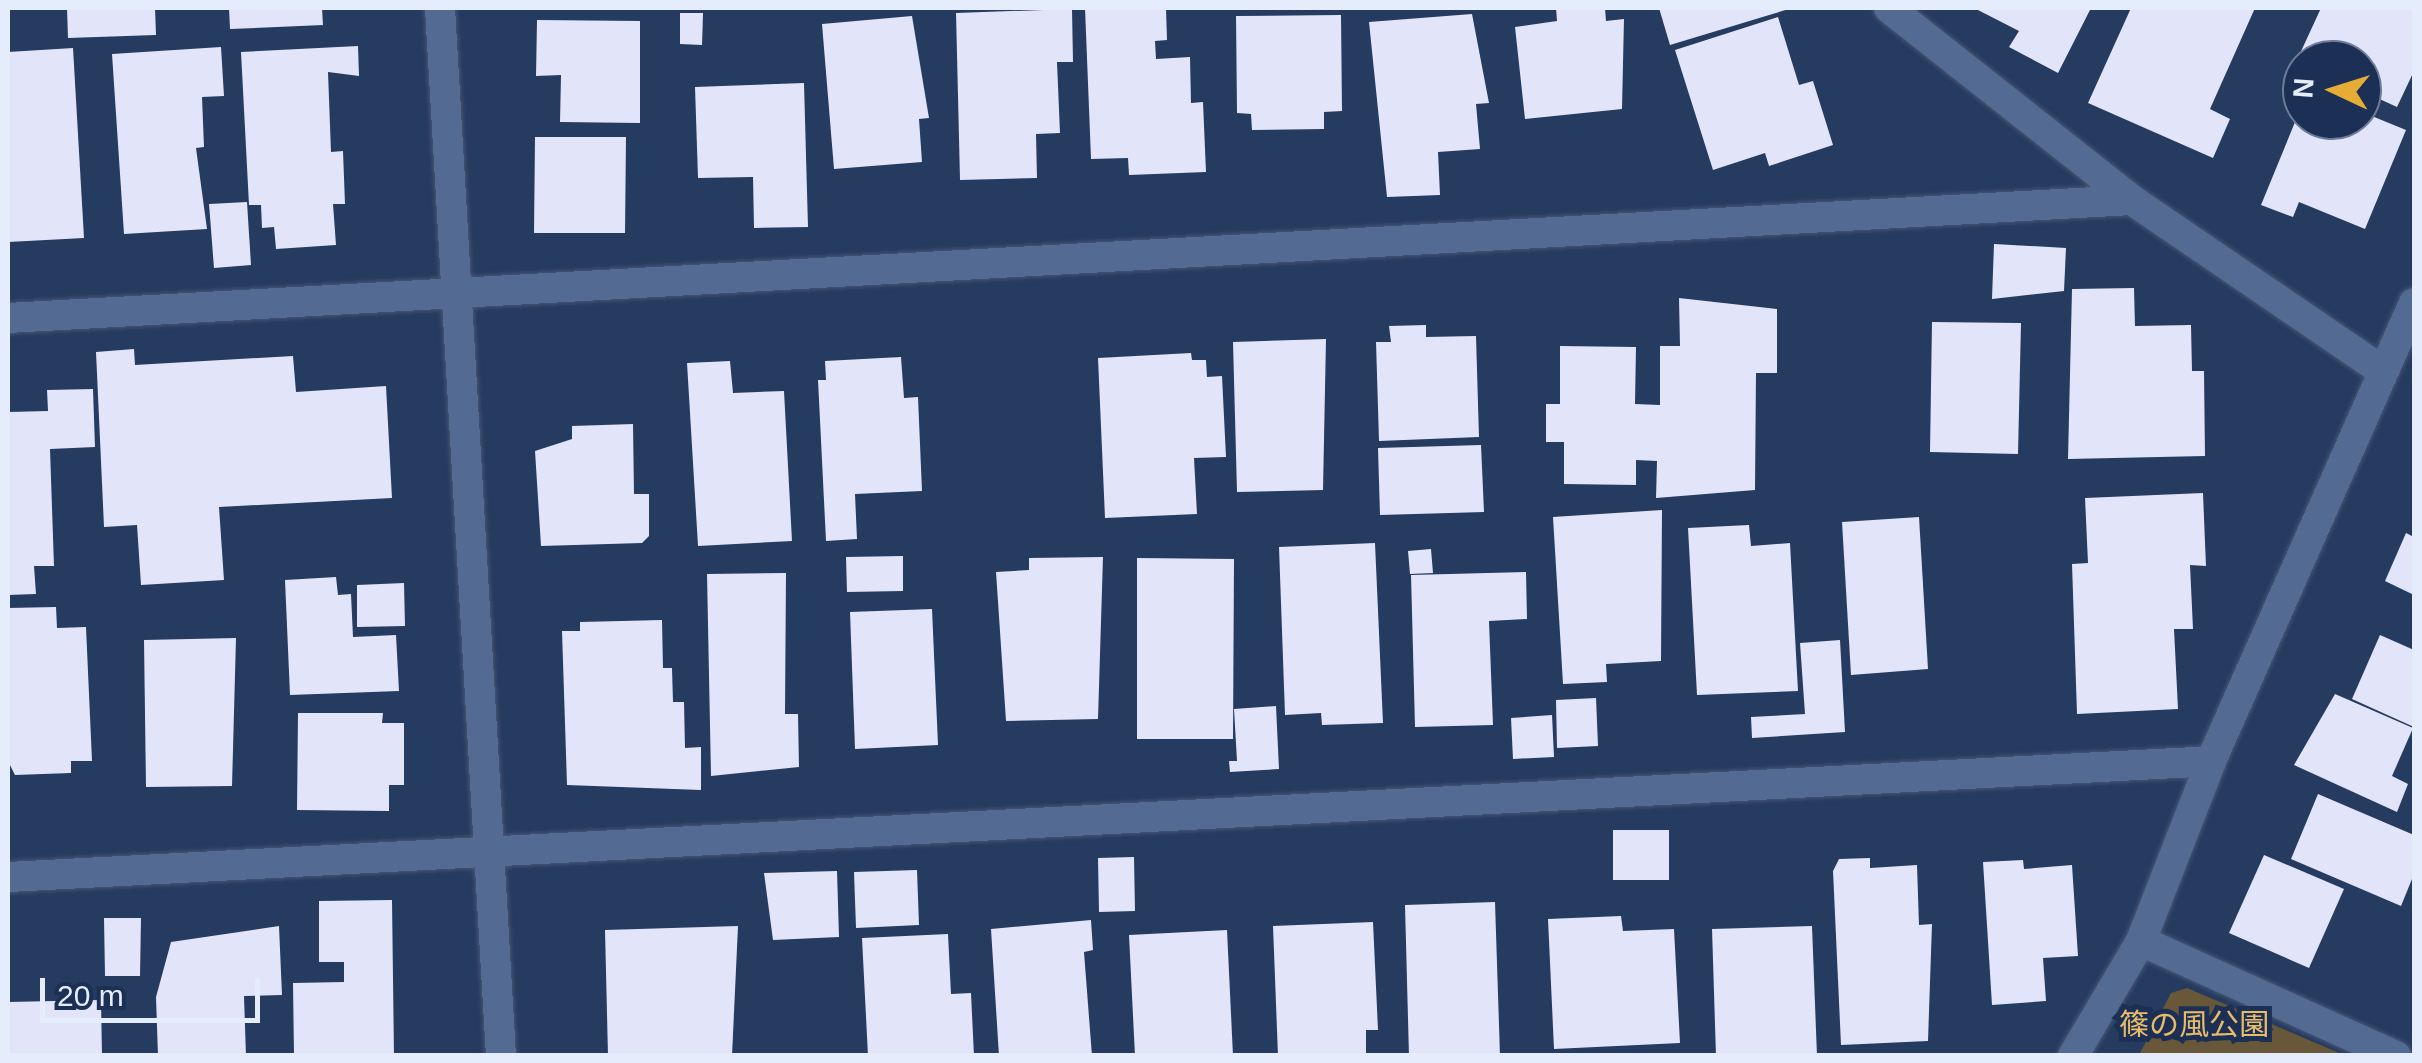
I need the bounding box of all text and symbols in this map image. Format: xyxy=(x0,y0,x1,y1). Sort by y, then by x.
north arrow xyxy=(2282,40,2382,140)
text: N xyxy=(2287,77,2320,99)
scale bar xyxy=(45,958,265,1020)
text: 20 m xyxy=(57,979,124,1012)
park label: 篠の風公園 xyxy=(2119,1007,2269,1043)

